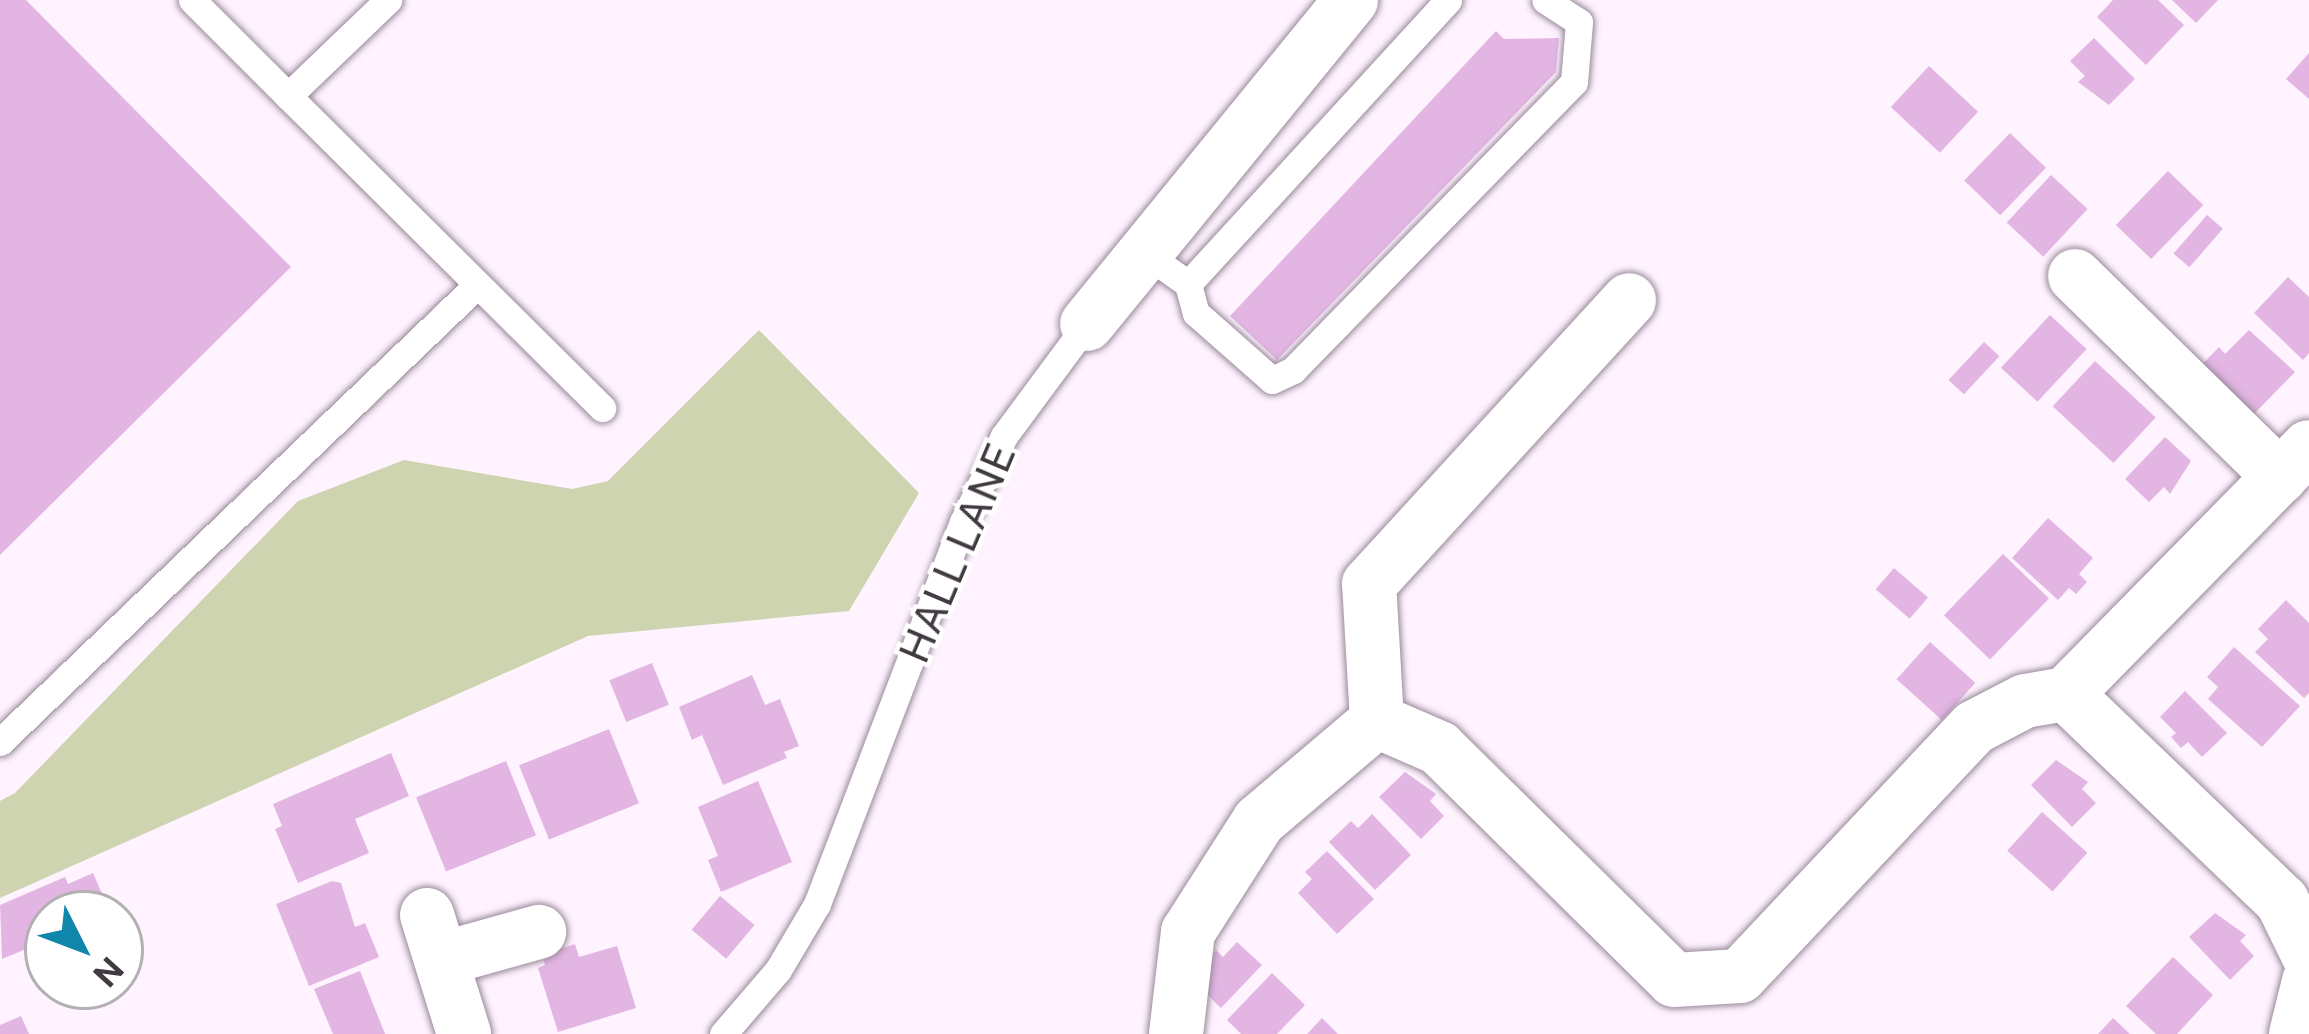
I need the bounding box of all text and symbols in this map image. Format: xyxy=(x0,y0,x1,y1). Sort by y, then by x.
street label: HALL LANE xyxy=(888,436,1026,670)
north arrow xyxy=(24,890,144,1010)
text: N xyxy=(86,950,131,994)

